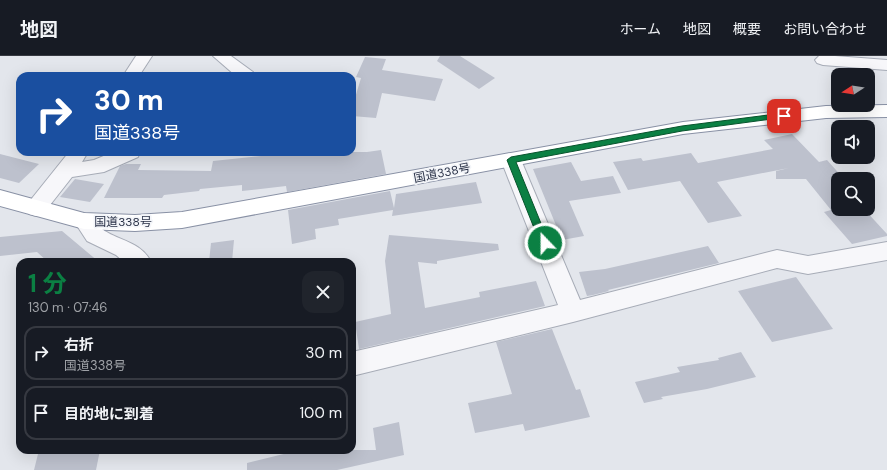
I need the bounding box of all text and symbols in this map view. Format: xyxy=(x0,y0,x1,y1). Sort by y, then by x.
text: 地図 xyxy=(20,17,58,42)
text: ホーム xyxy=(619,20,661,38)
text: 地図 xyxy=(683,20,711,38)
text: 概要 xyxy=(733,20,761,38)
text: お問い合わせ xyxy=(783,20,867,38)
north arrow xyxy=(831,68,875,112)
map controls xyxy=(831,68,875,216)
text: 30 m xyxy=(94,82,164,119)
icon: right xyxy=(28,88,80,140)
pin xyxy=(767,99,801,133)
icon: arrive xyxy=(773,105,795,127)
button: sound xyxy=(831,120,875,164)
text: 国道338号 xyxy=(94,121,180,145)
street label: 国道338号 xyxy=(412,160,472,186)
button: search xyxy=(831,172,875,216)
street label: 国道338号 xyxy=(94,214,152,230)
position arrow xyxy=(524,222,566,264)
text: 1 分 xyxy=(28,268,66,299)
button: close xyxy=(302,271,344,313)
text: 130 m · 07:46 xyxy=(28,299,108,316)
text: 右折 xyxy=(64,335,94,355)
icon: right xyxy=(30,342,52,364)
text: 30 m xyxy=(306,343,342,363)
text: 国道338号 xyxy=(64,357,126,374)
icon: arrive xyxy=(30,402,52,424)
text: 100 m xyxy=(299,403,342,423)
text: 目的地に到着 xyxy=(64,404,154,424)

